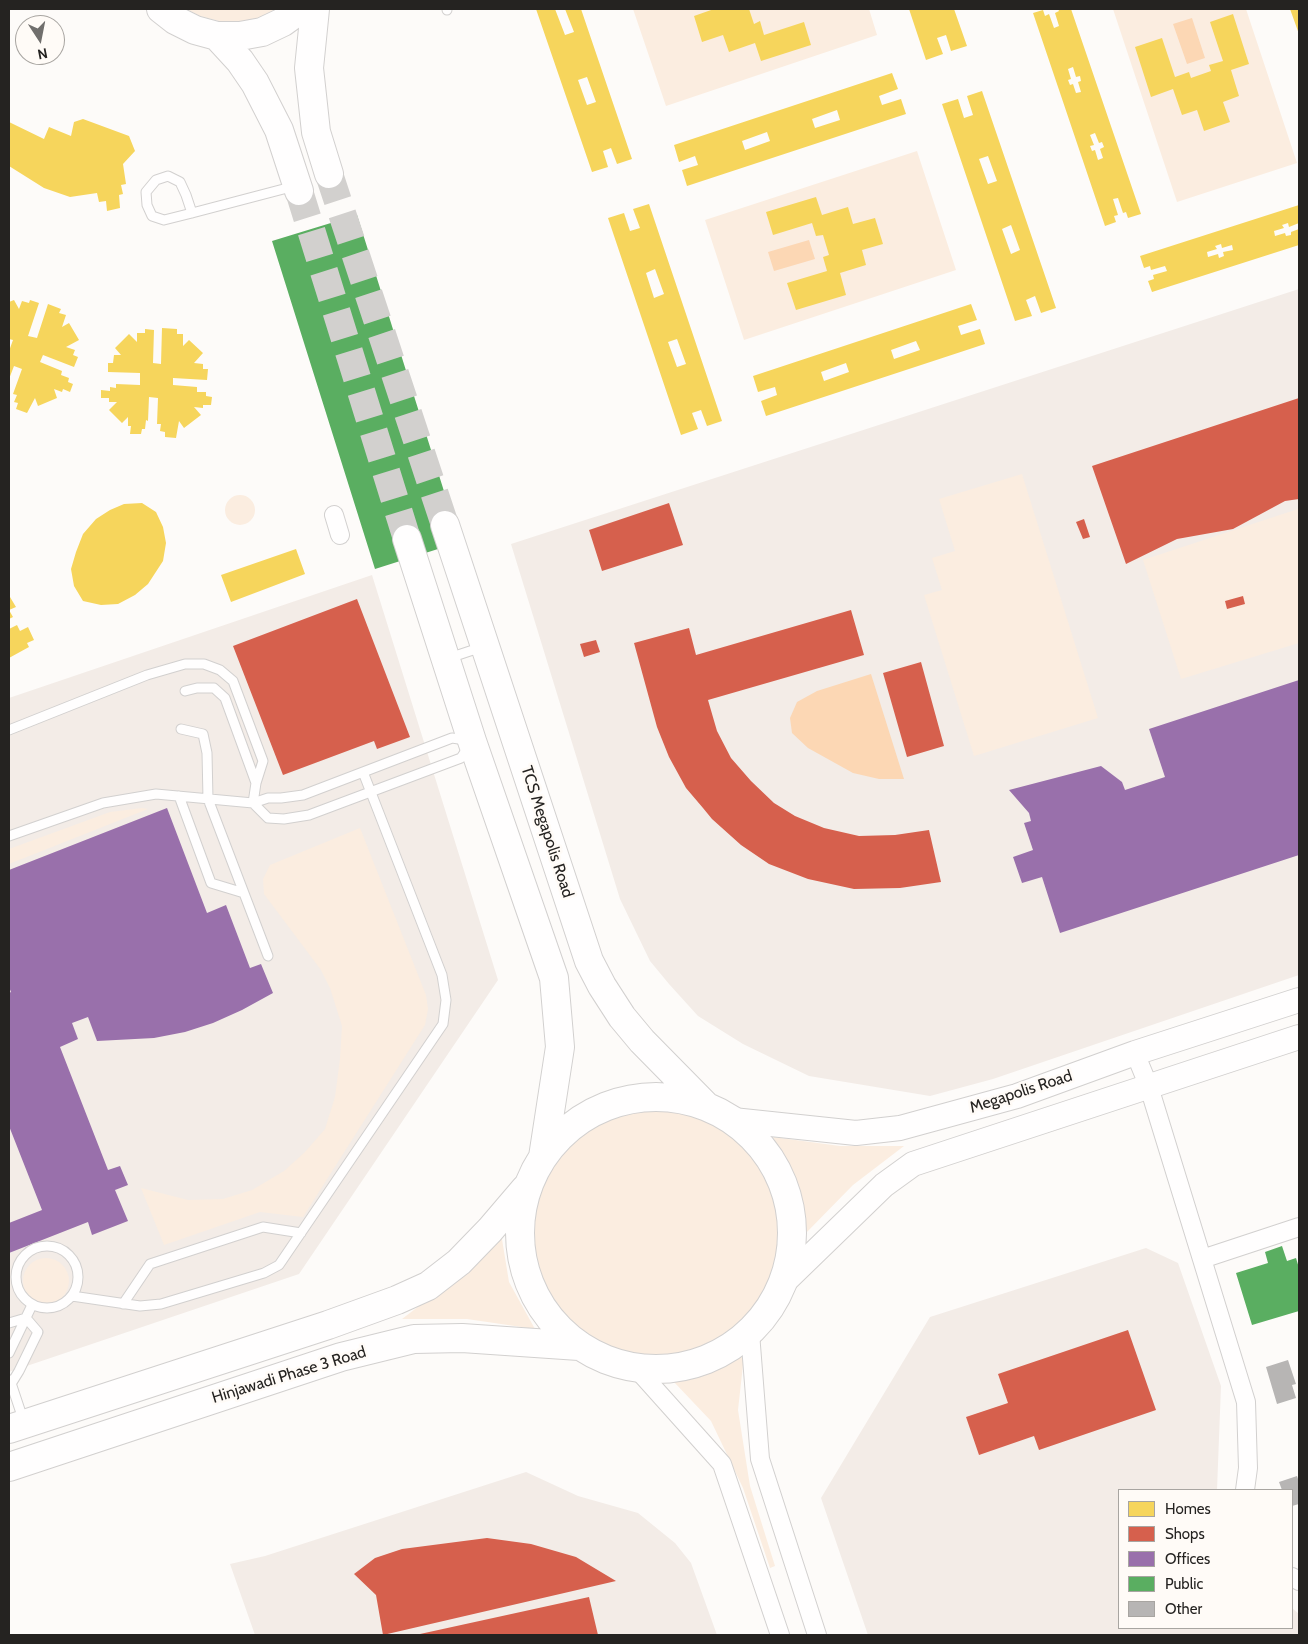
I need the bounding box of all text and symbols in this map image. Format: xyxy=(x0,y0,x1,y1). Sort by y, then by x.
north arrow xyxy=(15,15,65,65)
text: N xyxy=(36,44,49,64)
street label: TCS Megapolis Road xyxy=(517,764,577,900)
street label: Megapolis Road xyxy=(967,1066,1075,1118)
street label: Hinjawadi Phase 3 Road xyxy=(210,1342,368,1408)
legend xyxy=(1118,1489,1293,1629)
text: Homes xyxy=(1165,1500,1211,1518)
text: Shops xyxy=(1165,1525,1205,1543)
text: Offices xyxy=(1165,1550,1210,1568)
text: Public xyxy=(1165,1575,1203,1593)
text: Other xyxy=(1165,1600,1202,1618)

